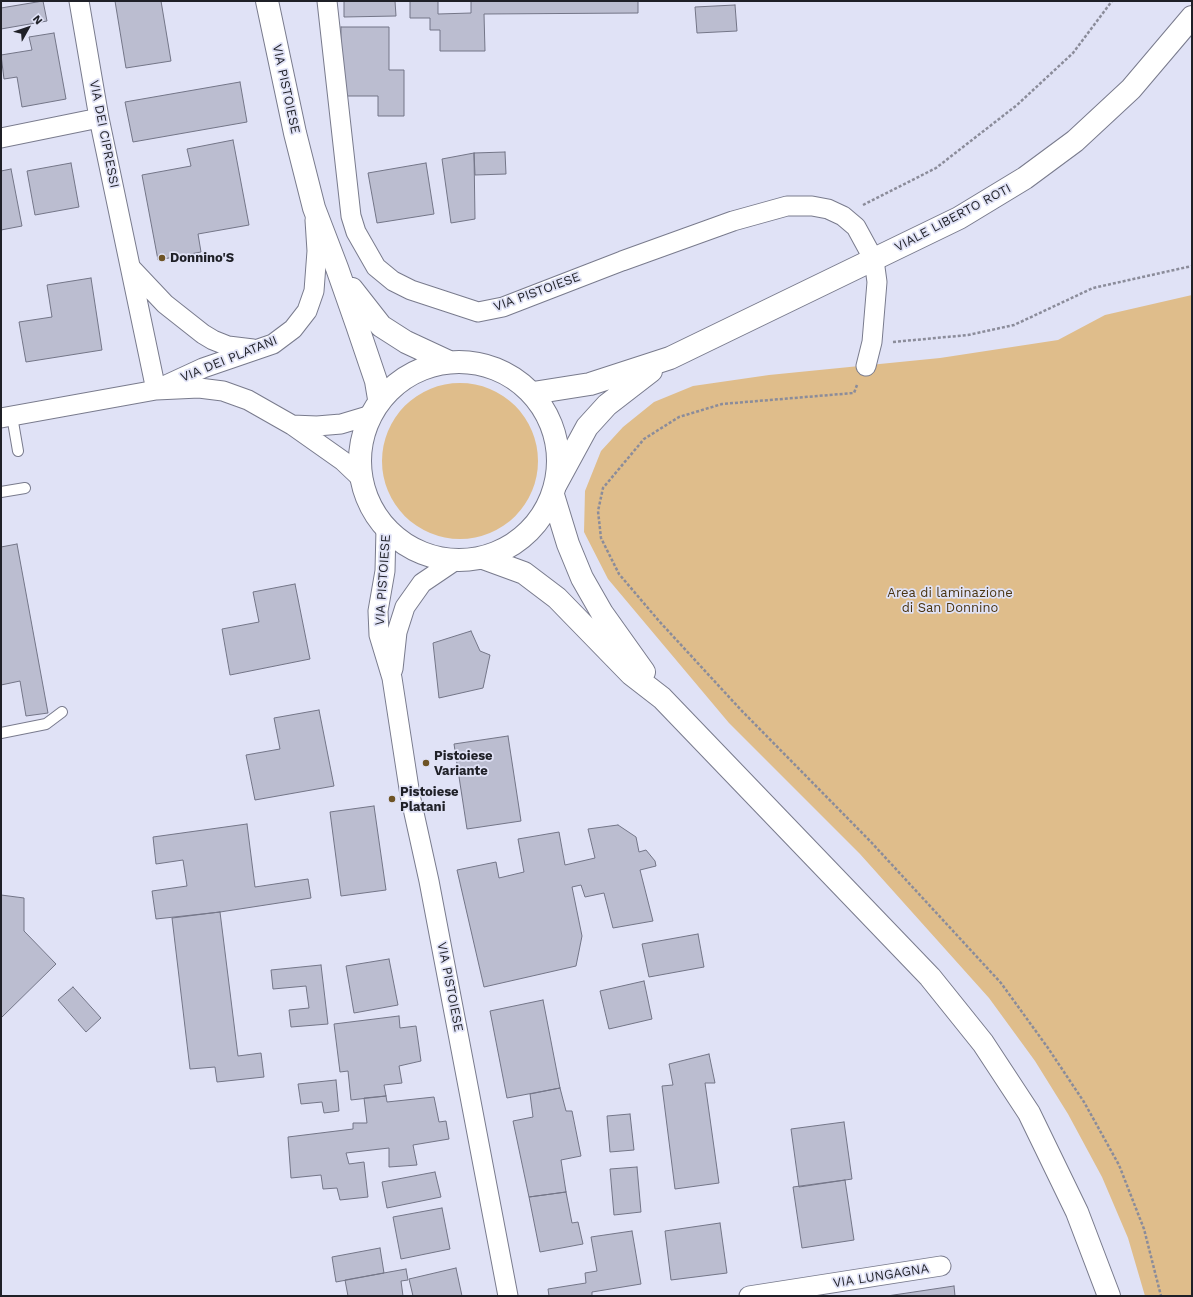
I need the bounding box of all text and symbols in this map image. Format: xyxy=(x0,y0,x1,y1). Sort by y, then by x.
north arrow xyxy=(8,8,48,48)
text: N xyxy=(30,13,45,27)
street label: VIA PISTOIESE xyxy=(269,43,303,135)
street label: VIA DEI CIPRESSI xyxy=(86,79,122,189)
street label: VIALE LIBERTO ROTI xyxy=(892,181,1014,255)
place label: Donnino'S xyxy=(170,250,234,266)
marker: Donnino'S xyxy=(157,253,167,263)
street label: VIA PISTOIESE xyxy=(492,269,582,315)
street label: VIA DEI PLATANI xyxy=(178,332,280,386)
street label: VIA PISTOIESE xyxy=(372,534,394,626)
park label: Area di laminazione di San Donnino xyxy=(887,585,1013,616)
place label: Pistoiese Variante xyxy=(434,748,493,779)
marker: Pistoiese Variante xyxy=(421,758,431,768)
place label: Pistoiese Platani xyxy=(400,784,459,815)
marker: Pistoiese Platani xyxy=(387,794,397,804)
street label: VIA PISTOIESE xyxy=(434,941,466,1033)
street label: VIA LUNGAGNA xyxy=(832,1261,930,1291)

